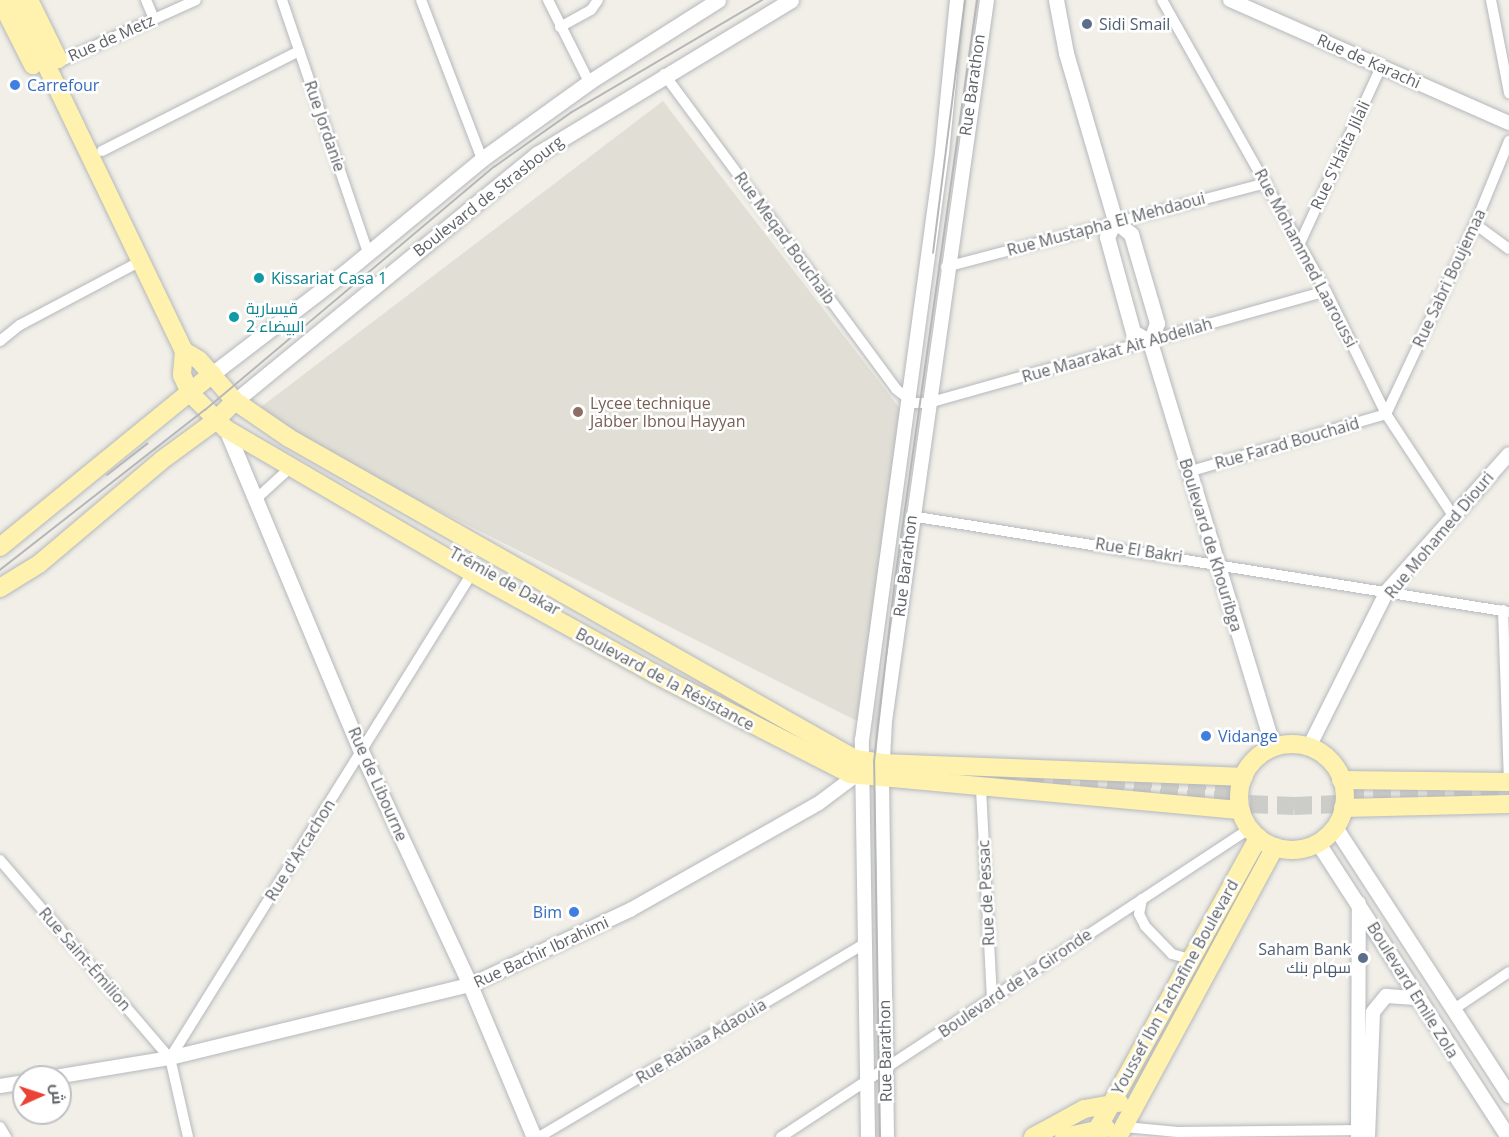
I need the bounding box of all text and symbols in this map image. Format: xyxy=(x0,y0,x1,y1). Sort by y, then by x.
street label: Rue de Metz xyxy=(65,10,157,66)
place label: Sidi Smail xyxy=(1099,14,1170,34)
marker: Sidi Smail xyxy=(1080,17,1094,31)
street label: Rue de Karachi xyxy=(1314,30,1424,92)
street label: Rue Barathon xyxy=(955,33,989,137)
place label: Carrefour xyxy=(27,75,99,95)
marker: Carrefour xyxy=(8,78,22,92)
street label: Rue Jordanie xyxy=(300,78,350,174)
street label: Rue S'Haita Jilali xyxy=(1306,98,1374,212)
street label: Boulevard de Strasbourg xyxy=(409,131,567,261)
street label: Rue Mohammed Laaroussi xyxy=(1251,165,1361,351)
street label: Rue Meqad Bouchaib xyxy=(731,168,839,308)
street label: Rue Mustapha El Mehdaoui xyxy=(1005,188,1207,260)
street label: Rue Sabri Boujemaa xyxy=(1409,206,1489,350)
place label: Kissariat Casa 1 xyxy=(271,268,387,288)
marker: Kissariat Casa 1 xyxy=(252,271,266,285)
place label: قيسارية البيضاء 2 xyxy=(246,298,304,336)
marker: قيسارية البيضاء 2 xyxy=(227,310,241,324)
street label: Rue Maarakat Ait Abdellah xyxy=(1020,314,1214,386)
place label: Lycee technique Jabber Ibnou Hayyan xyxy=(590,393,746,431)
marker: Lycee technique Jabber Ibnou Hayyan xyxy=(571,405,585,419)
street label: Rue Farad Bouchaid xyxy=(1213,413,1361,473)
street label: Boulevard de Khouribga xyxy=(1175,456,1247,634)
street label: Rue Mohamed Diouri xyxy=(1381,468,1497,602)
street label: Rue Barathon xyxy=(889,514,921,618)
street label: Rue El Bakri xyxy=(1094,534,1184,566)
street label: Trémie de Dakar xyxy=(446,543,564,619)
street label: Boulevard de la Résistance xyxy=(572,624,758,734)
street label: Rue de Libourne xyxy=(344,724,412,844)
place label: Vidange xyxy=(1218,726,1278,746)
marker: Vidange xyxy=(1199,729,1213,743)
street label: Rue d'Arcachon xyxy=(261,796,339,904)
street label: Rue de Pessac xyxy=(974,839,998,947)
street label: Youssef Ibn Tachafine Boulevard xyxy=(1108,876,1242,1098)
place label: Bim xyxy=(533,902,562,922)
street label: Rue Saint-Émilion xyxy=(35,903,135,1015)
marker: Bim xyxy=(567,905,581,919)
street label: Rue Bachir Ibrahimi xyxy=(470,912,612,992)
street label: Boulevard Emile Zola xyxy=(1363,918,1463,1062)
street label: Boulevard de la Gironde xyxy=(935,925,1095,1041)
place label: Saham Bank سهام بنك xyxy=(1258,939,1351,977)
marker: Saham Bank سهام بنك xyxy=(1356,951,1370,965)
street label: Rue Rabiaa Adaouia xyxy=(632,995,770,1087)
street label: Rue Barathon xyxy=(875,1000,895,1102)
north arrow xyxy=(12,1065,72,1125)
text: ش xyxy=(46,1083,70,1105)

